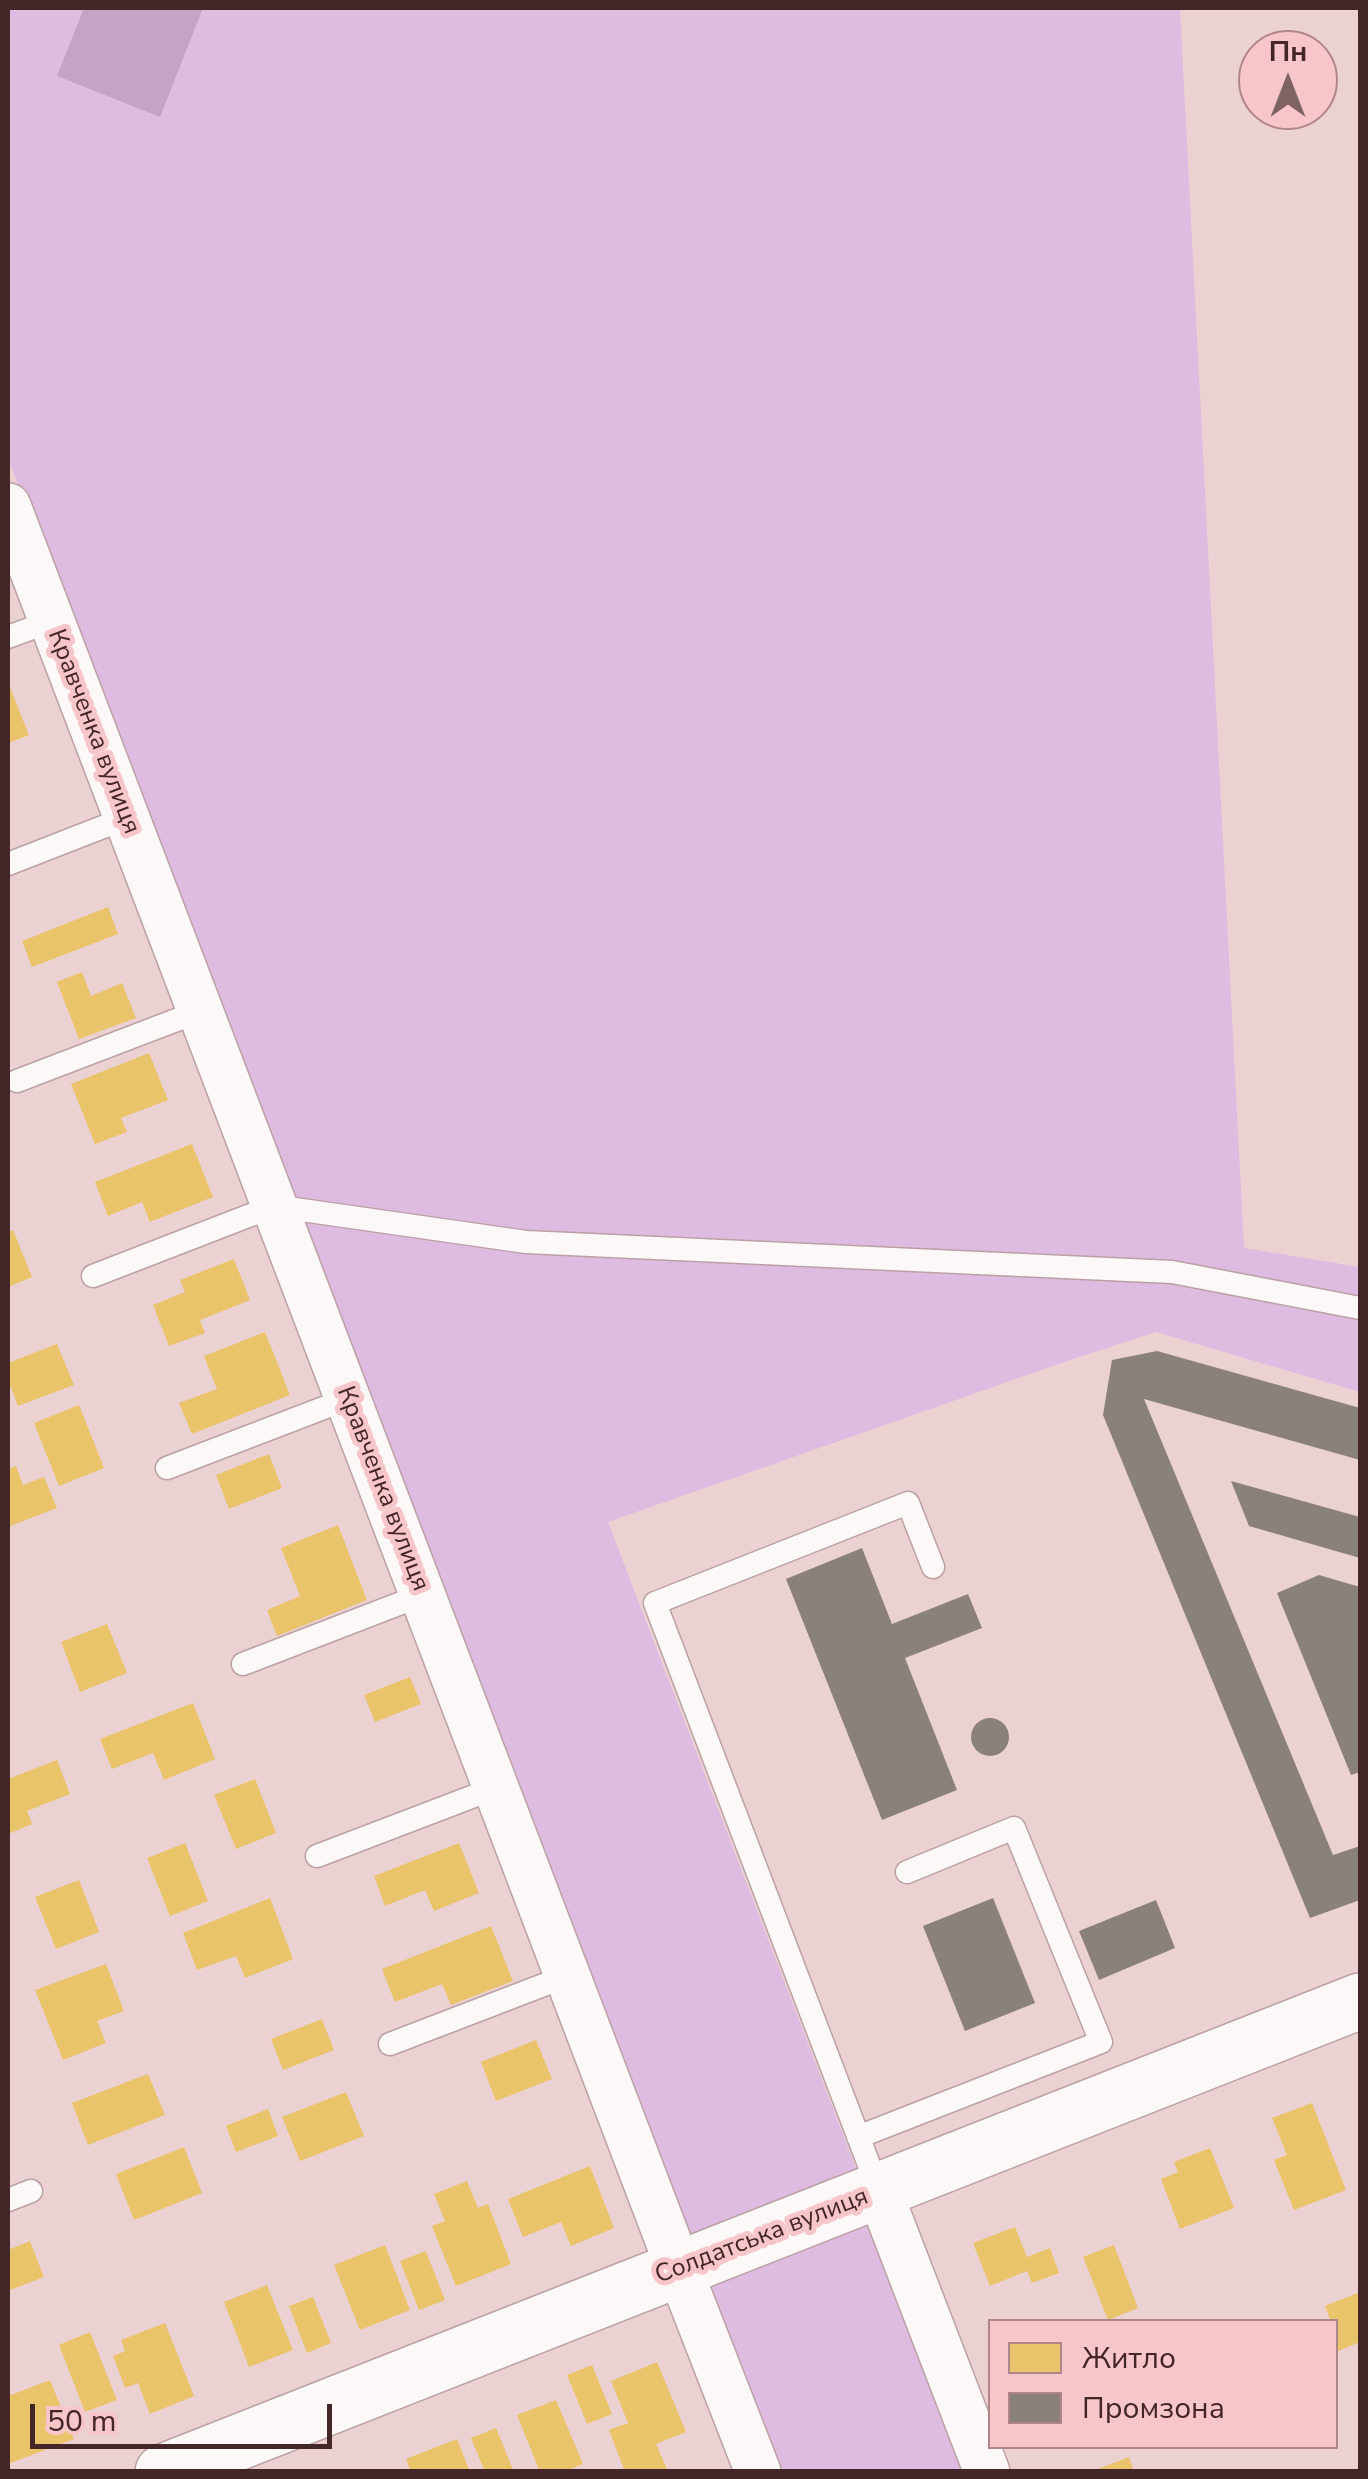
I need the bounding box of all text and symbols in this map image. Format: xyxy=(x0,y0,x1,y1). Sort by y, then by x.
north arrow xyxy=(1238,30,1338,130)
text: Пн xyxy=(1269,33,1307,71)
street label: Кравченка вулиця xyxy=(40,626,146,838)
street label: Кравченка вулиця xyxy=(329,1383,435,1595)
street label: Солдатська вулиця xyxy=(651,2183,873,2291)
legend xyxy=(988,2319,1338,2449)
text: Житло xyxy=(1082,2338,1176,2379)
scale bar xyxy=(35,2384,338,2446)
text: Промзона xyxy=(1082,2388,1225,2429)
text: 50 m xyxy=(47,2401,116,2442)

